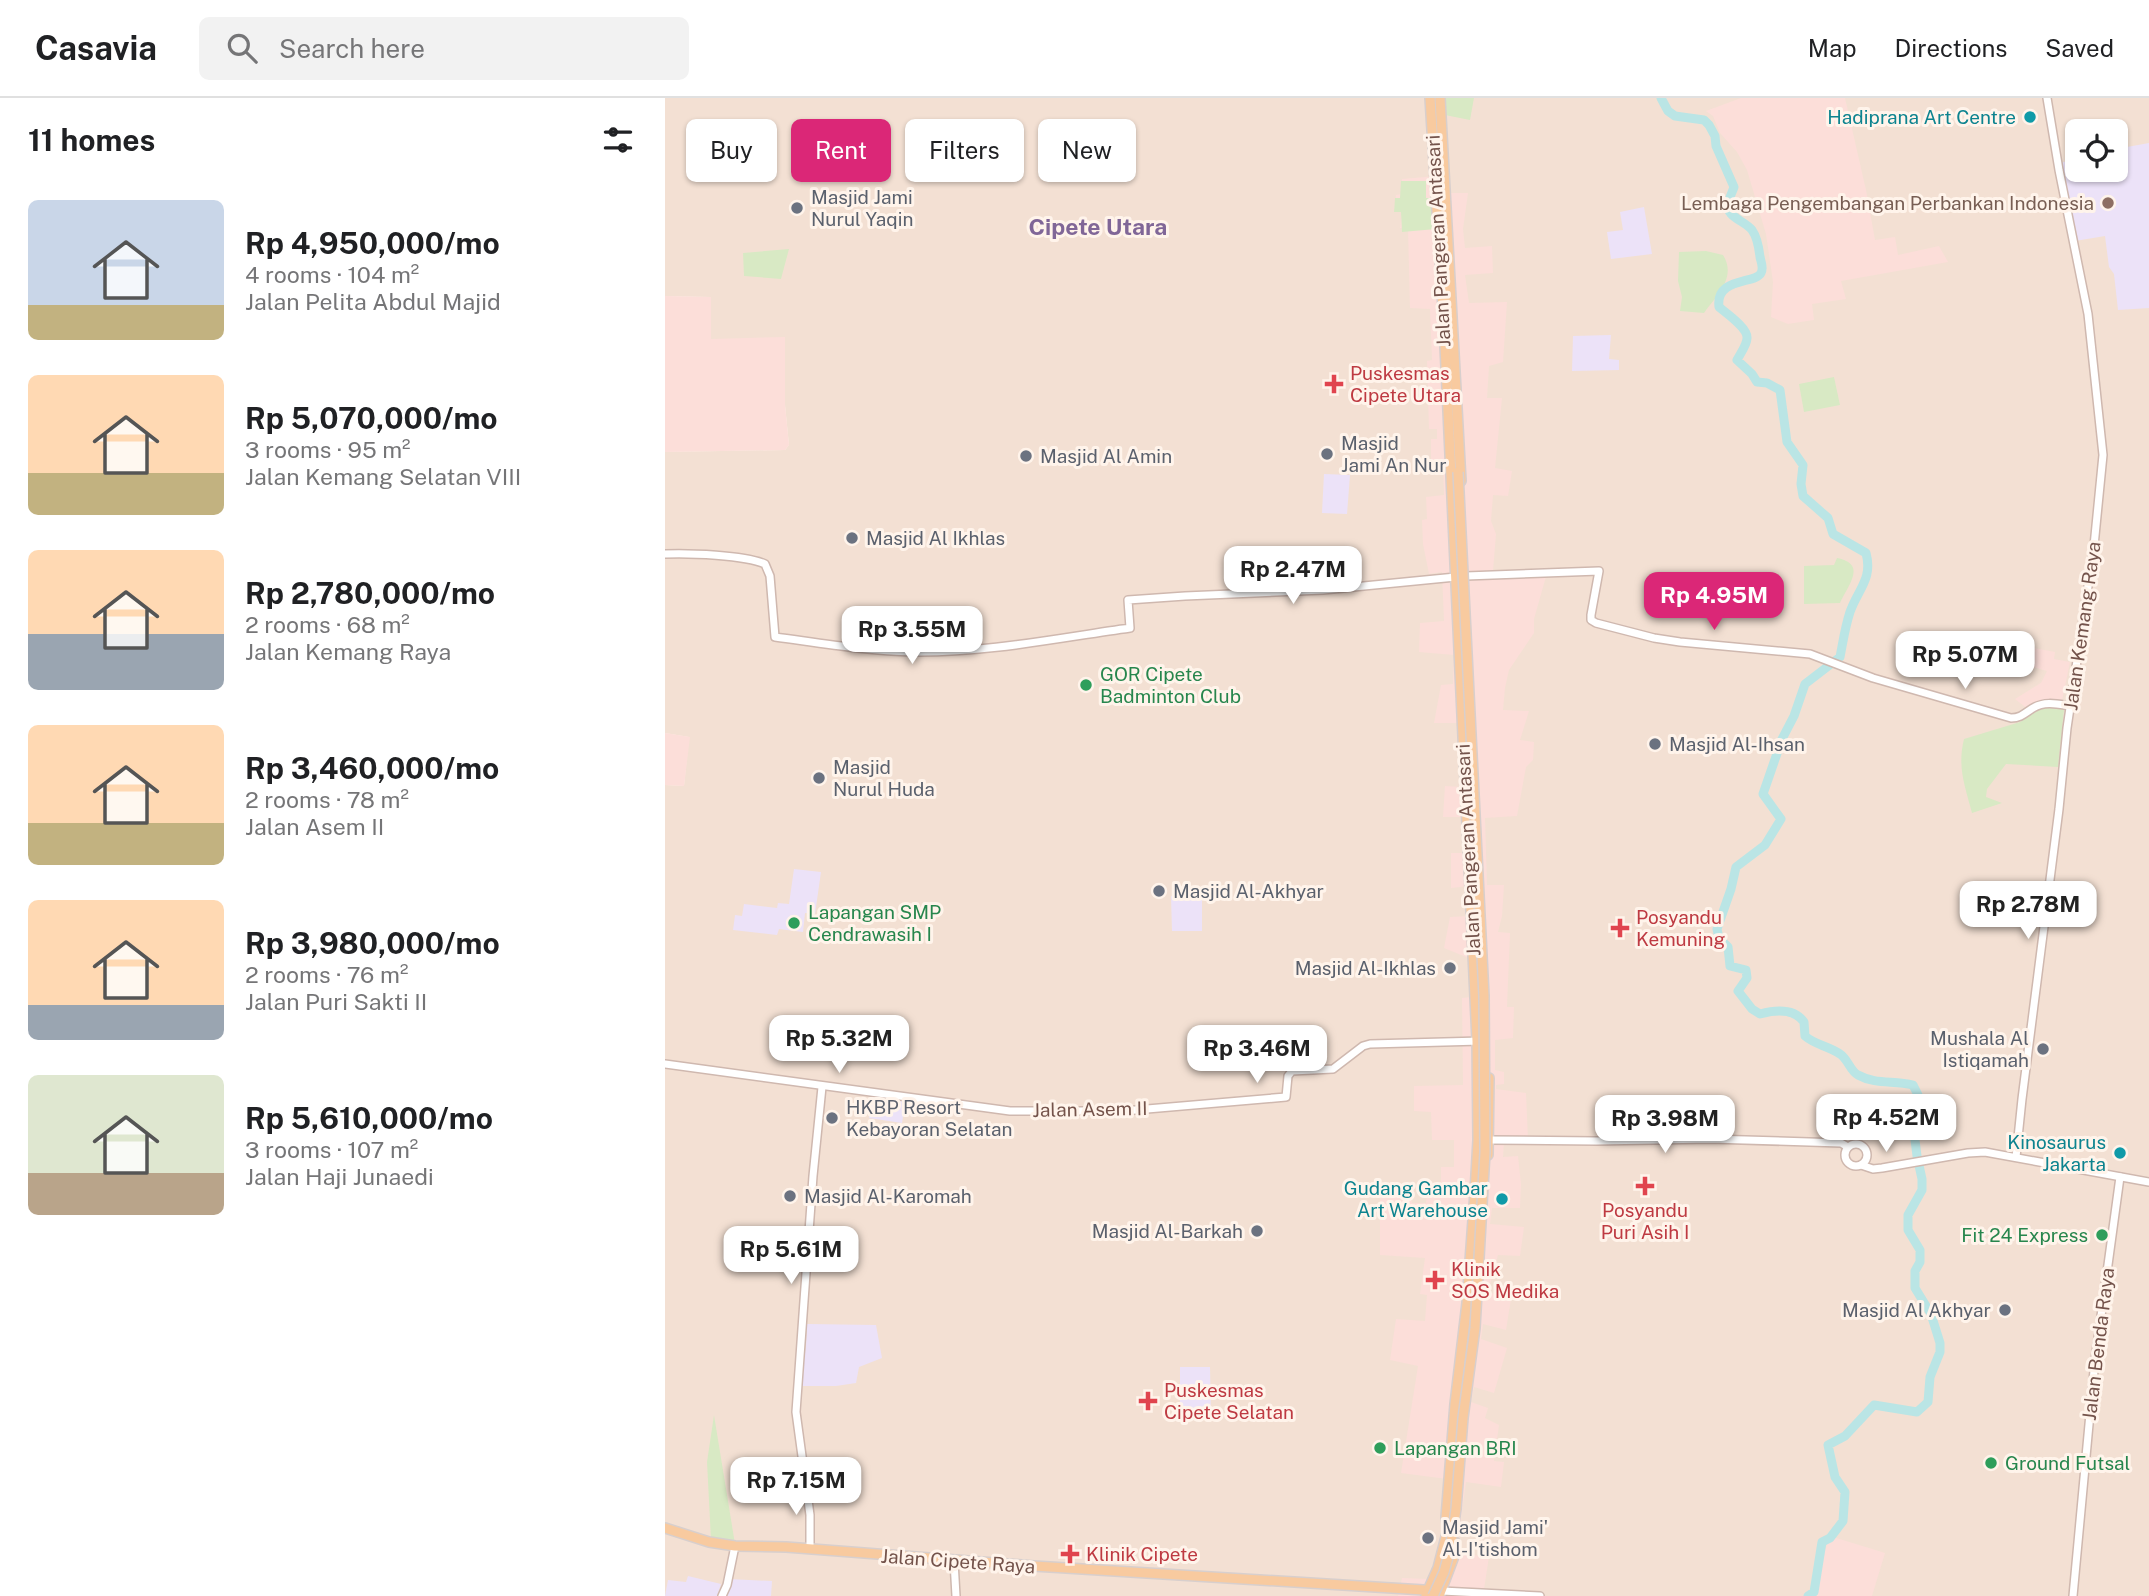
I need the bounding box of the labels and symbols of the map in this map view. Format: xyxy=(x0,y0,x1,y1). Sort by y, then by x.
place label: Hadiprana Art Centre xyxy=(1827,106,2016,128)
marker: Hadiprana Art Centre xyxy=(2022,109,2038,125)
street label: Jalan Pangeran Antasari xyxy=(1421,134,1455,348)
place label: Masjid Jami Nurul Yaqin xyxy=(811,186,913,230)
place label: Lembaga Pengembangan Perbankan Indonesia xyxy=(1681,192,2094,214)
marker: Lembaga Pengembangan Perbankan Indonesia xyxy=(2100,195,2116,211)
marker: Masjid Jami Nurul Yaqin xyxy=(789,200,805,216)
district label: Cipete Utara xyxy=(1029,213,1167,240)
place label: Puskesmas Cipete Utara xyxy=(1350,362,1461,406)
marker: Puskesmas Cipete Utara xyxy=(1324,374,1344,394)
place label: Masjid Jami An Nur xyxy=(1341,432,1447,476)
place label: Masjid Al Amin xyxy=(1040,445,1172,467)
marker: Masjid Jami An Nur xyxy=(1319,446,1335,462)
marker: Masjid Al Amin xyxy=(1018,448,1034,464)
place label: Masjid Al Ikhlas xyxy=(866,527,1005,549)
marker: Masjid Al Ikhlas xyxy=(844,530,860,546)
street label: Jalan Kemang Raya xyxy=(2059,540,2105,712)
pin: Rp 2.47M xyxy=(1221,546,1365,606)
pin: Rp 4.95M xyxy=(1642,573,1786,632)
pin: Rp 3.55M xyxy=(840,606,984,666)
pin: Rp 5.07M xyxy=(1893,632,2037,691)
place label: GOR Cipete Badminton Club xyxy=(1100,663,1241,707)
marker: GOR Cipete Badminton Club xyxy=(1078,677,1094,693)
place label: Masjid Al-Ihsan xyxy=(1669,733,1805,755)
marker: Masjid Al-Ihsan xyxy=(1647,736,1663,752)
street label: Jalan Pangeran Antasari xyxy=(1451,743,1485,957)
place label: Masjid Nurul Huda xyxy=(833,756,935,800)
marker: Masjid Nurul Huda xyxy=(811,770,827,786)
place label: Masjid Al-Akhyar xyxy=(1173,880,1324,902)
pin: Rp 2.78M xyxy=(1956,882,2100,941)
marker: Masjid Al-Akhyar xyxy=(1151,883,1167,899)
place label: Lapangan SMP Cendrawasih I xyxy=(808,901,941,945)
place label: Posyandu Kemuning xyxy=(1636,906,1726,950)
marker: Lapangan SMP Cendrawasih I xyxy=(786,915,802,931)
marker: Posyandu Kemuning xyxy=(1610,918,1630,938)
place label: Masjid Al-Ikhlas xyxy=(1295,957,1436,979)
marker: Masjid Al-Ikhlas xyxy=(1442,960,1458,976)
pin: Rp 5.32M xyxy=(767,1016,911,1075)
pin: Rp 3.46M xyxy=(1185,1026,1329,1085)
place label: Mushala Al Istiqamah xyxy=(1930,1027,2029,1071)
marker: Mushala Al Istiqamah xyxy=(2035,1041,2051,1057)
pin: Rp 4.52M xyxy=(1814,1094,1958,1154)
place label: HKBP Resort Kebayoran Selatan xyxy=(846,1096,1013,1140)
pin: Rp 3.98M xyxy=(1593,1096,1737,1155)
street label: Jalan Asem II xyxy=(1032,1097,1148,1121)
marker: HKBP Resort Kebayoran Selatan xyxy=(824,1110,840,1126)
place label: Kinosaurus Jakarta xyxy=(2007,1131,2106,1175)
marker: Kinosaurus Jakarta xyxy=(2112,1145,2128,1161)
marker: Posyandu Puri Asih I xyxy=(1635,1176,1655,1196)
place label: Gudang Gambar Art Warehouse xyxy=(1344,1177,1488,1221)
place label: Masjid Al-Karomah xyxy=(804,1185,972,1207)
marker: Masjid Al-Karomah xyxy=(782,1188,798,1204)
marker: Gudang Gambar Art Warehouse xyxy=(1494,1191,1510,1207)
place label: Posyandu Puri Asih I xyxy=(1601,1199,1689,1243)
place label: Masjid Al-Barkah xyxy=(1092,1220,1243,1242)
marker: Masjid Al-Barkah xyxy=(1249,1223,1265,1239)
place label: Fit 24 Express xyxy=(1961,1224,2088,1246)
pin: Rp 5.61M xyxy=(719,1226,863,1286)
marker: Fit 24 Express xyxy=(2094,1227,2110,1243)
place label: Klinik SOS Medika xyxy=(1451,1258,1559,1302)
street label: Jalan Benda Raya xyxy=(2078,1266,2118,1422)
marker: Klinik SOS Medika xyxy=(1425,1270,1445,1290)
place label: Masjid Al Akhyar xyxy=(1842,1299,1991,1321)
marker: Masjid Al Akhyar xyxy=(1997,1302,2013,1318)
place label: Puskesmas Cipete Selatan xyxy=(1164,1379,1294,1423)
marker: Puskesmas Cipete Selatan xyxy=(1138,1391,1158,1411)
place label: Lapangan BRI xyxy=(1394,1437,1517,1459)
marker: Lapangan BRI xyxy=(1372,1440,1388,1456)
place label: Ground Futsal xyxy=(2005,1452,2130,1474)
marker: Ground Futsal xyxy=(1983,1455,1999,1471)
pin: Rp 7.15M xyxy=(724,1458,868,1517)
place label: Masjid Jami' Al-I'tishom xyxy=(1442,1516,1548,1560)
marker: Masjid Jami' Al-I'tishom xyxy=(1420,1530,1436,1546)
place label: Klinik Cipete xyxy=(1086,1543,1198,1565)
marker: Klinik Cipete xyxy=(1060,1544,1080,1564)
street label: Jalan Cipete Raya xyxy=(880,1545,1036,1577)

